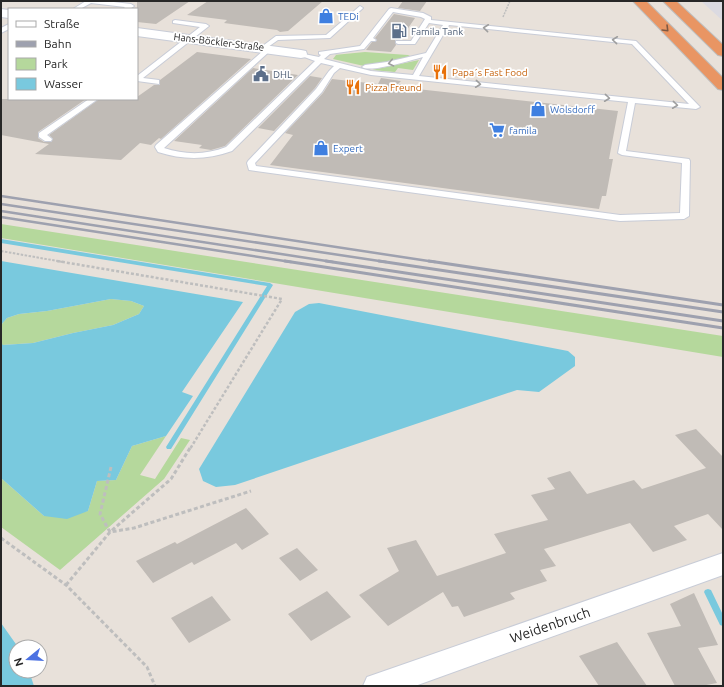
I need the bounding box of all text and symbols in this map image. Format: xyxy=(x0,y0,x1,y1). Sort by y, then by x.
shop icon: TEDi xyxy=(317,7,335,25)
legend xyxy=(8,8,138,100)
place label: TEDi xyxy=(338,11,359,22)
text: Straße xyxy=(44,17,80,30)
fuel station icon: Famila Tank xyxy=(390,22,408,40)
one-way arrow xyxy=(483,23,489,32)
one-way arrow xyxy=(661,24,669,32)
place label: Famila Tank xyxy=(411,26,463,37)
street label: Hans-Böckler-Straße xyxy=(173,31,265,53)
one-way arrow xyxy=(612,36,618,45)
text: Bahn xyxy=(44,37,72,50)
text: Park xyxy=(44,57,68,70)
one-way arrow xyxy=(388,59,394,67)
restaurant icon: Papa´s Fast Food xyxy=(431,63,449,81)
public building icon: DHL xyxy=(252,65,270,83)
place label: Papa´s Fast Food xyxy=(452,67,528,78)
place label: DHL xyxy=(273,69,292,80)
text: Wasser xyxy=(44,77,83,90)
restaurant icon: Pizza Freund xyxy=(344,78,362,96)
one-way arrow xyxy=(475,79,481,88)
place label: Pizza Freund xyxy=(365,82,422,93)
one-way arrow xyxy=(604,93,610,102)
shop icon: Wolsdorff xyxy=(529,100,547,118)
one-way arrow xyxy=(672,100,678,109)
place label: Wolsdorff xyxy=(550,104,595,115)
supermarket icon: famila xyxy=(488,121,506,139)
place label: famila xyxy=(509,125,537,136)
shop icon: Expert xyxy=(312,139,330,157)
place label: Expert xyxy=(333,143,363,154)
street label: Weidenbruch xyxy=(508,604,592,646)
north arrow xyxy=(8,639,48,679)
text: N xyxy=(12,656,25,668)

